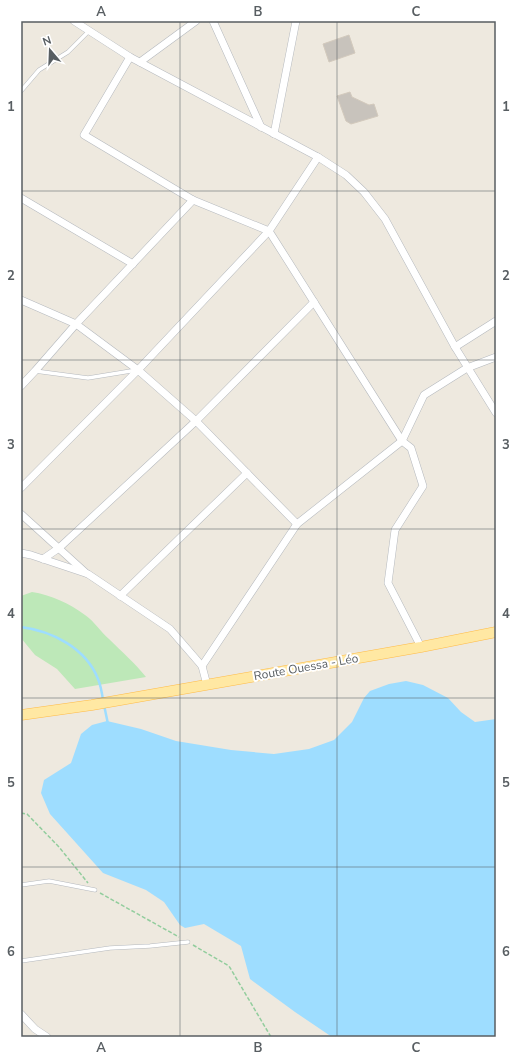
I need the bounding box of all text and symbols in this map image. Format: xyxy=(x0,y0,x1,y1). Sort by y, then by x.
text: A xyxy=(96,3,106,21)
text: B xyxy=(254,3,263,21)
text: C xyxy=(412,3,421,21)
north arrow xyxy=(30,30,70,70)
text: N xyxy=(41,33,53,49)
text: 1 xyxy=(7,98,15,116)
text: 1 xyxy=(502,98,510,116)
text: 2 xyxy=(7,267,15,285)
text: 2 xyxy=(502,267,510,285)
text: 3 xyxy=(7,436,15,454)
text: 3 xyxy=(502,436,510,454)
text: 4 xyxy=(7,605,15,623)
text: 4 xyxy=(502,605,510,623)
street label: Route Ouessa - Léo xyxy=(252,650,360,684)
text: 5 xyxy=(7,774,15,792)
text: 5 xyxy=(502,774,510,792)
text: 6 xyxy=(7,943,15,961)
text: 6 xyxy=(502,943,510,961)
text: A xyxy=(96,1039,106,1057)
text: B xyxy=(254,1039,263,1057)
text: C xyxy=(412,1039,421,1057)

